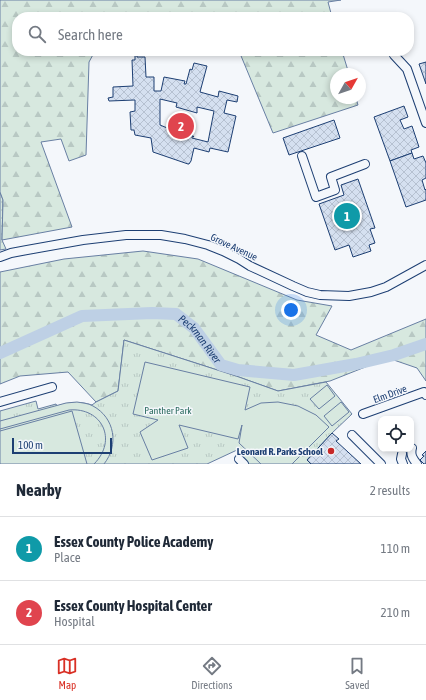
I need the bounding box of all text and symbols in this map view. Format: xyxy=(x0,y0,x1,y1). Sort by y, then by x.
search box xyxy=(12,12,414,56)
icon: search xyxy=(26,23,48,45)
text: Search here xyxy=(58,26,123,43)
north arrow xyxy=(330,68,366,104)
pin: 2 xyxy=(168,111,194,141)
pin: 1 xyxy=(334,201,360,231)
street label: Grove Avenue xyxy=(209,231,260,263)
your location xyxy=(281,300,301,320)
water label: Peckman River xyxy=(176,312,224,366)
street label: Elm Drive xyxy=(372,383,409,405)
park label: Panther Park xyxy=(144,405,192,416)
map controls xyxy=(378,416,414,452)
button: locate xyxy=(378,416,414,452)
scale bar xyxy=(12,436,112,455)
text: 100 m xyxy=(18,439,43,451)
place label: Leonard R. Parks School xyxy=(237,446,323,457)
marker: Leonard R. Parks School xyxy=(326,446,336,456)
text: Nearby xyxy=(16,480,62,500)
text: 2 results xyxy=(370,483,410,498)
text: Essex County Police Academy xyxy=(54,533,214,550)
text: 1 xyxy=(26,541,32,556)
text: 110 m xyxy=(381,541,410,556)
text: Place xyxy=(54,550,81,565)
text: Essex County Hospital Center xyxy=(54,597,212,614)
text: 2 xyxy=(26,605,32,620)
text: 210 m xyxy=(381,605,410,620)
text: Hospital xyxy=(54,614,95,629)
tab: Map xyxy=(56,655,78,691)
tab: Directions xyxy=(191,655,232,691)
tab: Saved xyxy=(345,655,370,691)

